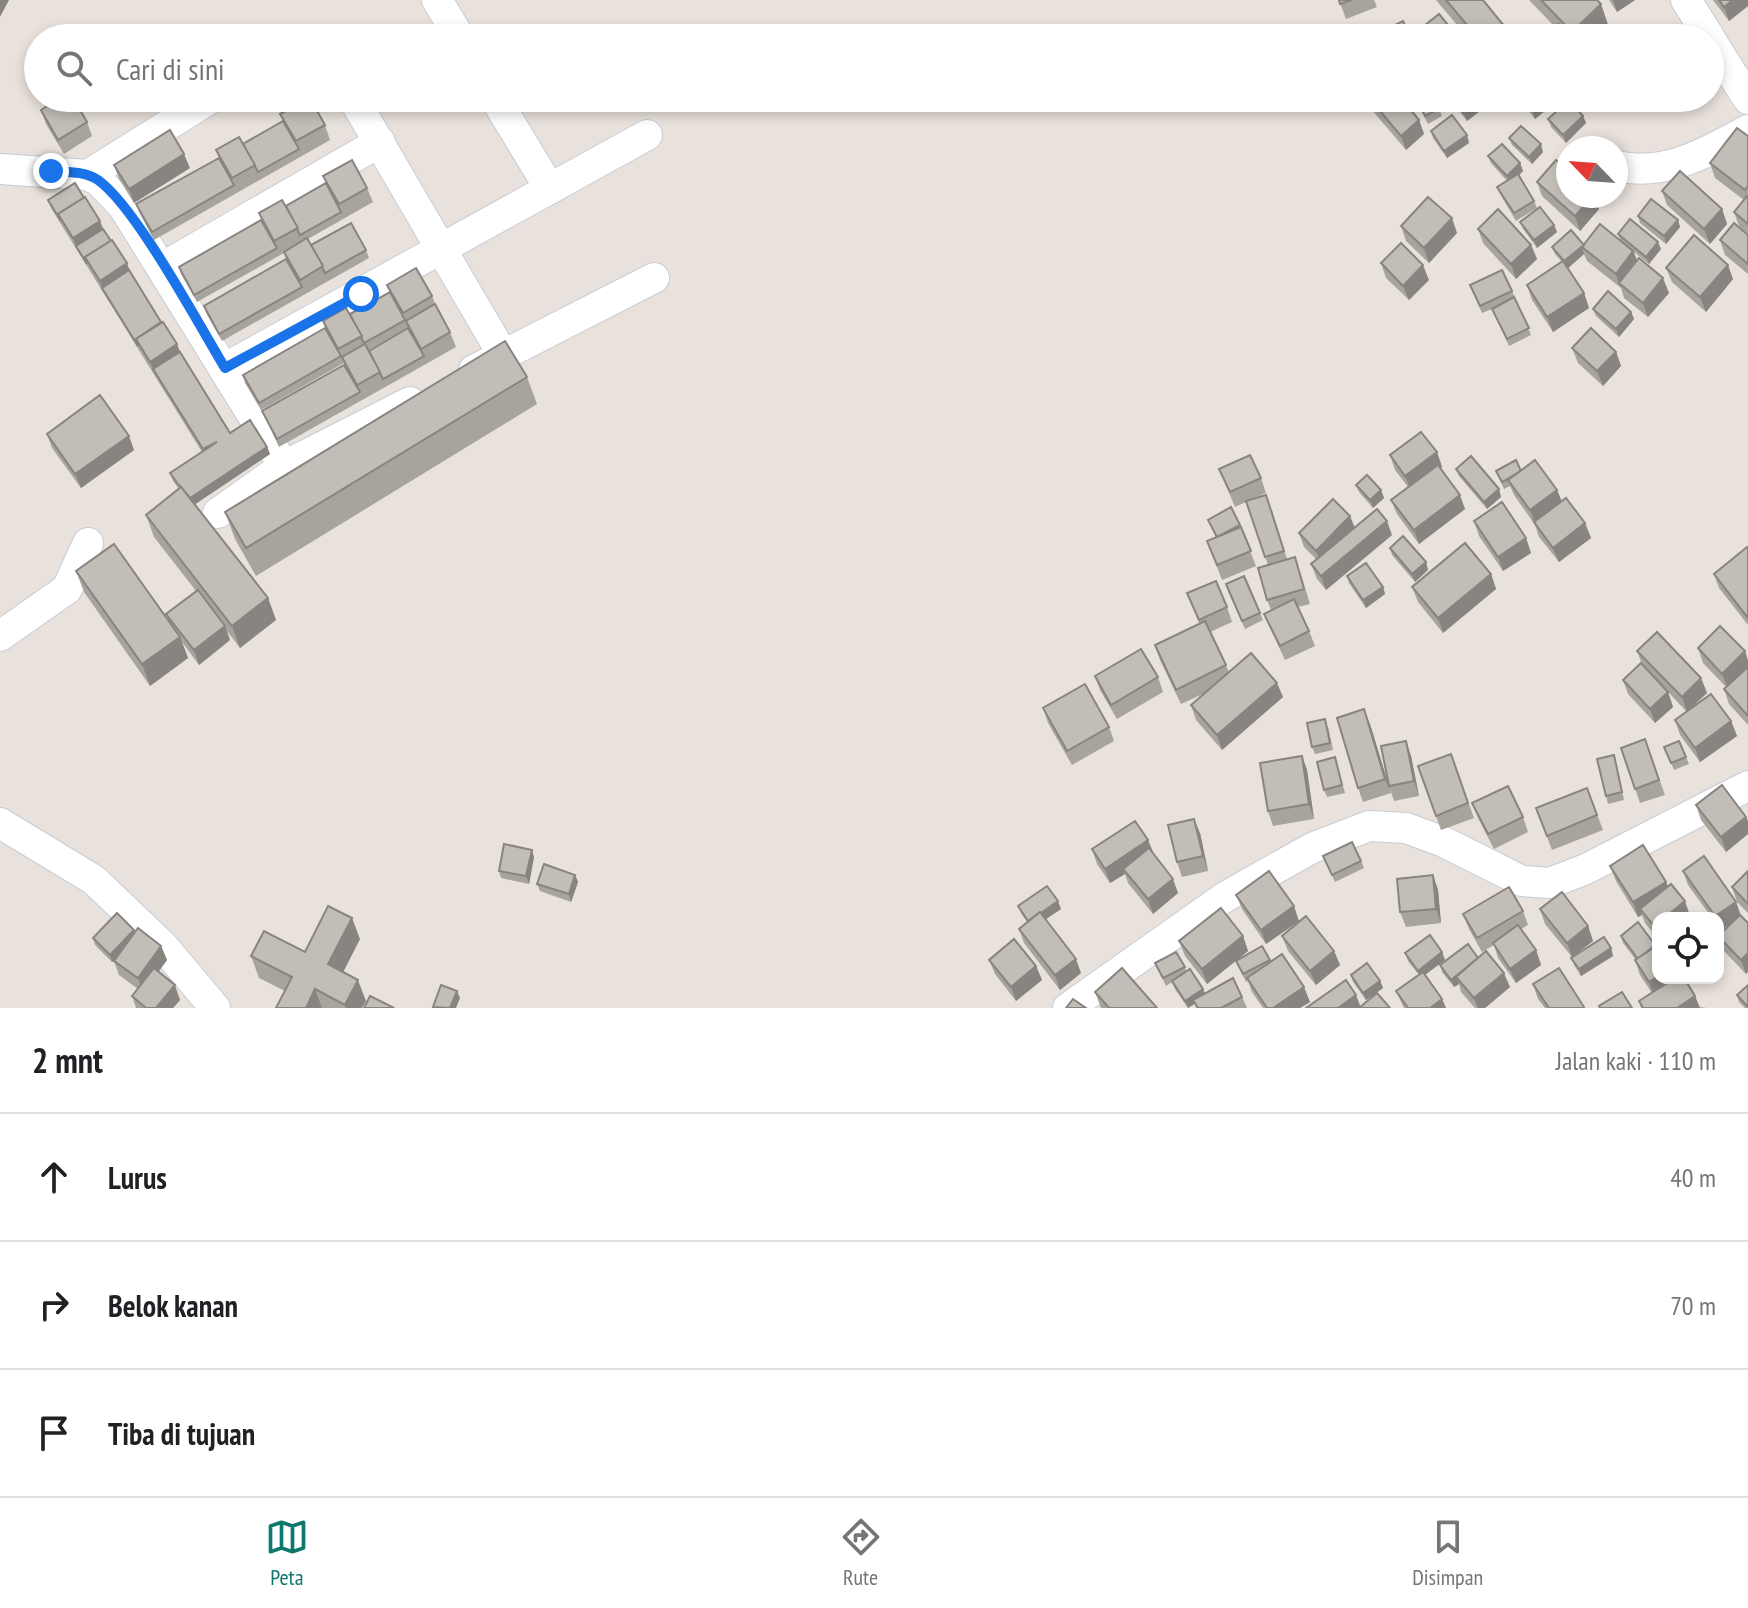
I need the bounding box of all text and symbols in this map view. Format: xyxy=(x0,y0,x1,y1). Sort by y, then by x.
search box xyxy=(24,24,1724,112)
icon: search xyxy=(52,46,96,90)
text: Cari di sini xyxy=(116,49,225,88)
north arrow xyxy=(1556,136,1628,208)
route end xyxy=(33,153,69,189)
route start xyxy=(343,276,379,312)
map controls xyxy=(1652,912,1724,984)
button: locate xyxy=(1652,912,1724,984)
text: 2 mnt xyxy=(32,1038,103,1082)
text: Jalan kaki · 110 m xyxy=(1556,1044,1716,1077)
icon: ahead xyxy=(32,1155,76,1199)
text: Lurus xyxy=(108,1158,167,1197)
text: 40 m xyxy=(1670,1161,1716,1194)
icon: right xyxy=(32,1283,76,1327)
text: Belok kanan xyxy=(108,1286,238,1325)
text: 70 m xyxy=(1670,1289,1716,1322)
icon: arrive xyxy=(32,1411,76,1455)
text: Tiba di tujuan xyxy=(108,1414,255,1453)
tab: Peta xyxy=(265,1515,309,1591)
tab: Rute xyxy=(839,1515,883,1591)
tab: Disimpan xyxy=(1412,1515,1483,1591)

